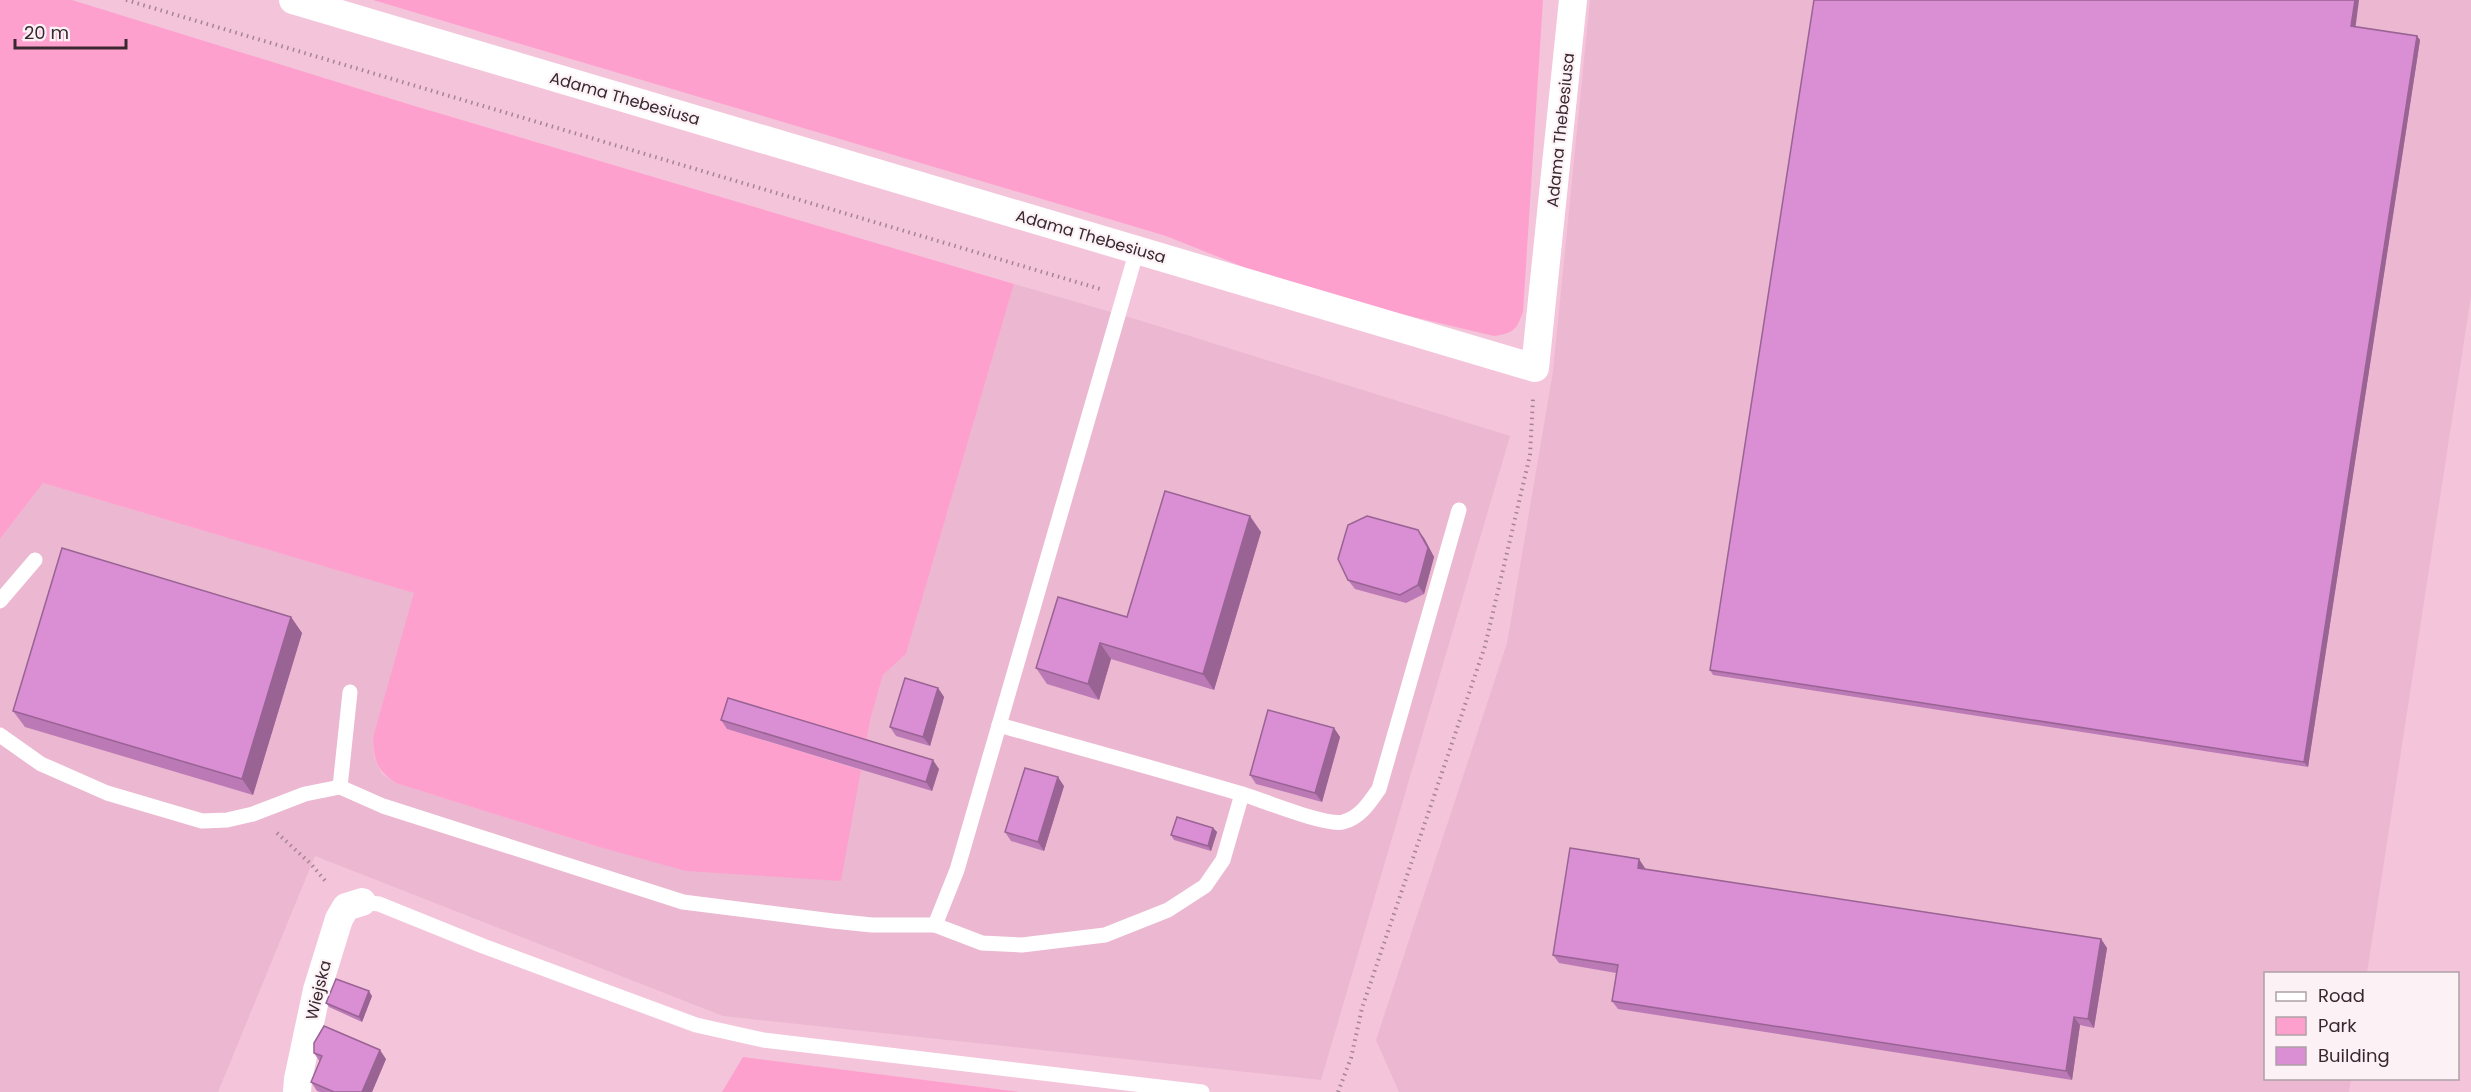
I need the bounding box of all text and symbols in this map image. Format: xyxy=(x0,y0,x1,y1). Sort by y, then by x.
scale bar xyxy=(15,12,126,50)
text: 20 m xyxy=(24,20,69,45)
street label: Adama Thebesiusa xyxy=(1541,52,1580,208)
street label: Adama Thebesiusa xyxy=(547,66,703,131)
street label: Adama Thebesiusa xyxy=(1013,204,1169,269)
street label: Wiejska xyxy=(300,958,337,1022)
legend xyxy=(2264,972,2459,1080)
text: Road xyxy=(2318,983,2365,1008)
text: Park xyxy=(2318,1013,2357,1038)
text: Building xyxy=(2318,1043,2390,1068)

